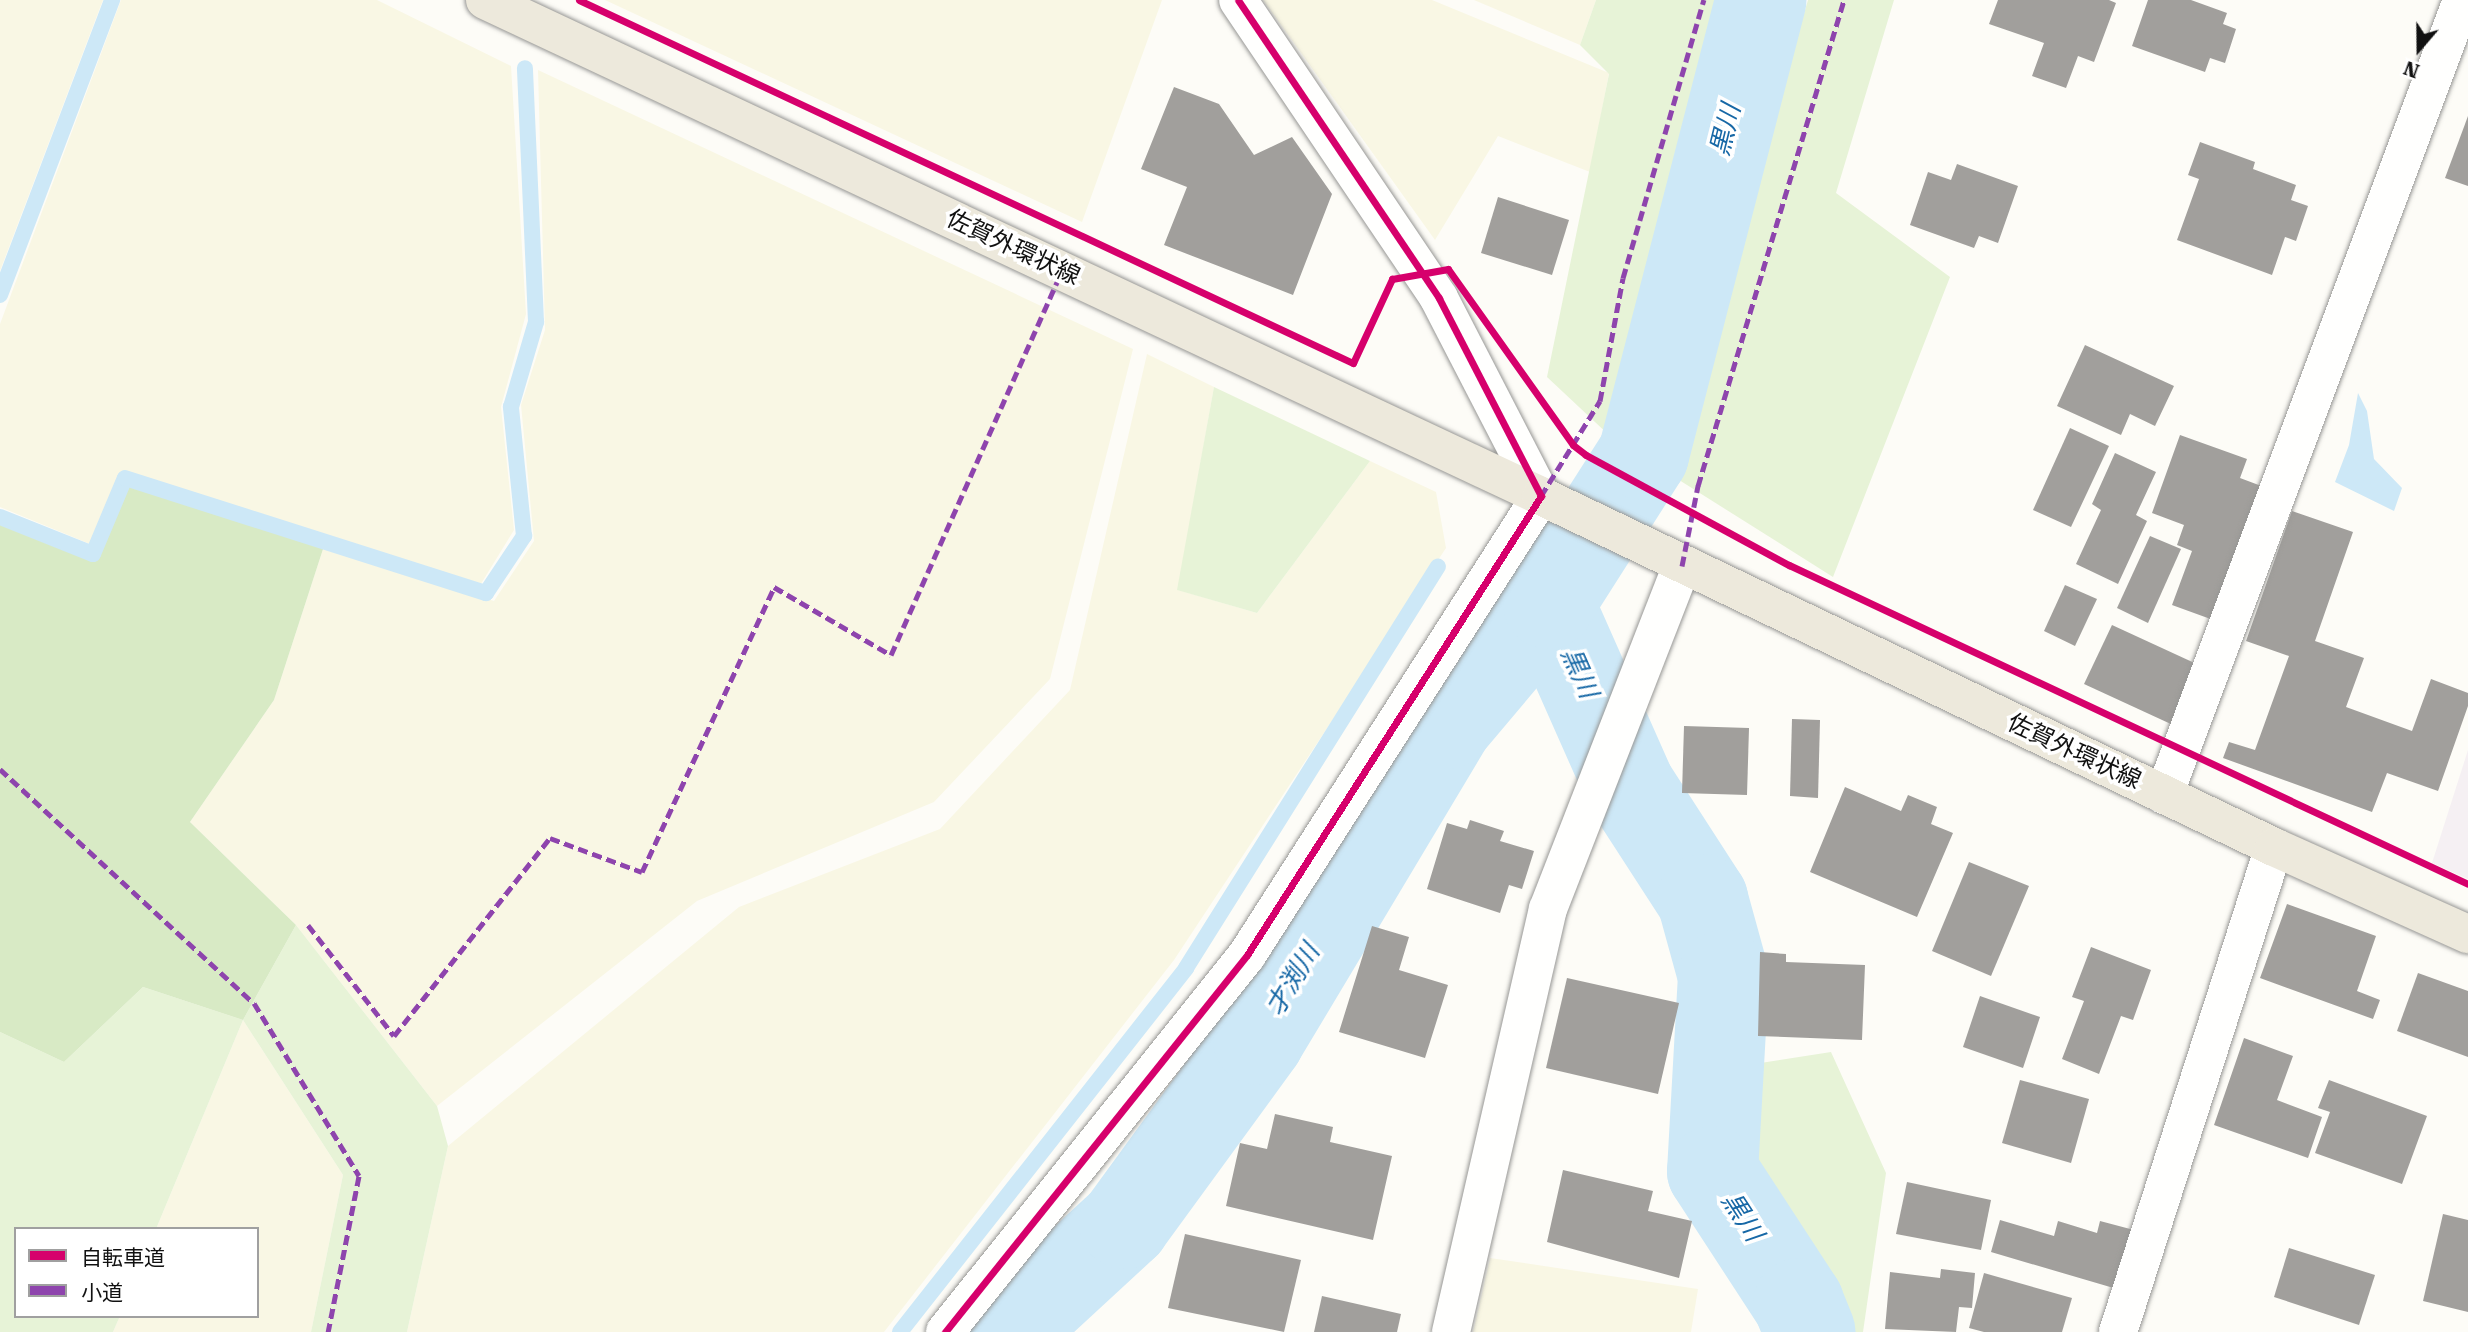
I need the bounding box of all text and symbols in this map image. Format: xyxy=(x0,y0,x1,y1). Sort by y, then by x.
north arrow xyxy=(2384,14,2454,84)
text: N xyxy=(2401,56,2422,83)
water label: 黒川 xyxy=(1705,101,1747,159)
street label: 佐賀外環状線 xyxy=(942,205,1084,291)
water label: 黒川 xyxy=(1554,643,1604,703)
street label: 佐賀外環状線 xyxy=(2003,709,2145,795)
water label: 才渕川 xyxy=(1260,939,1326,1021)
water label: 黒川 xyxy=(1715,1187,1769,1247)
legend xyxy=(14,1227,259,1318)
text: 自転車道 xyxy=(81,1246,165,1270)
text: 小道 xyxy=(81,1281,123,1305)

